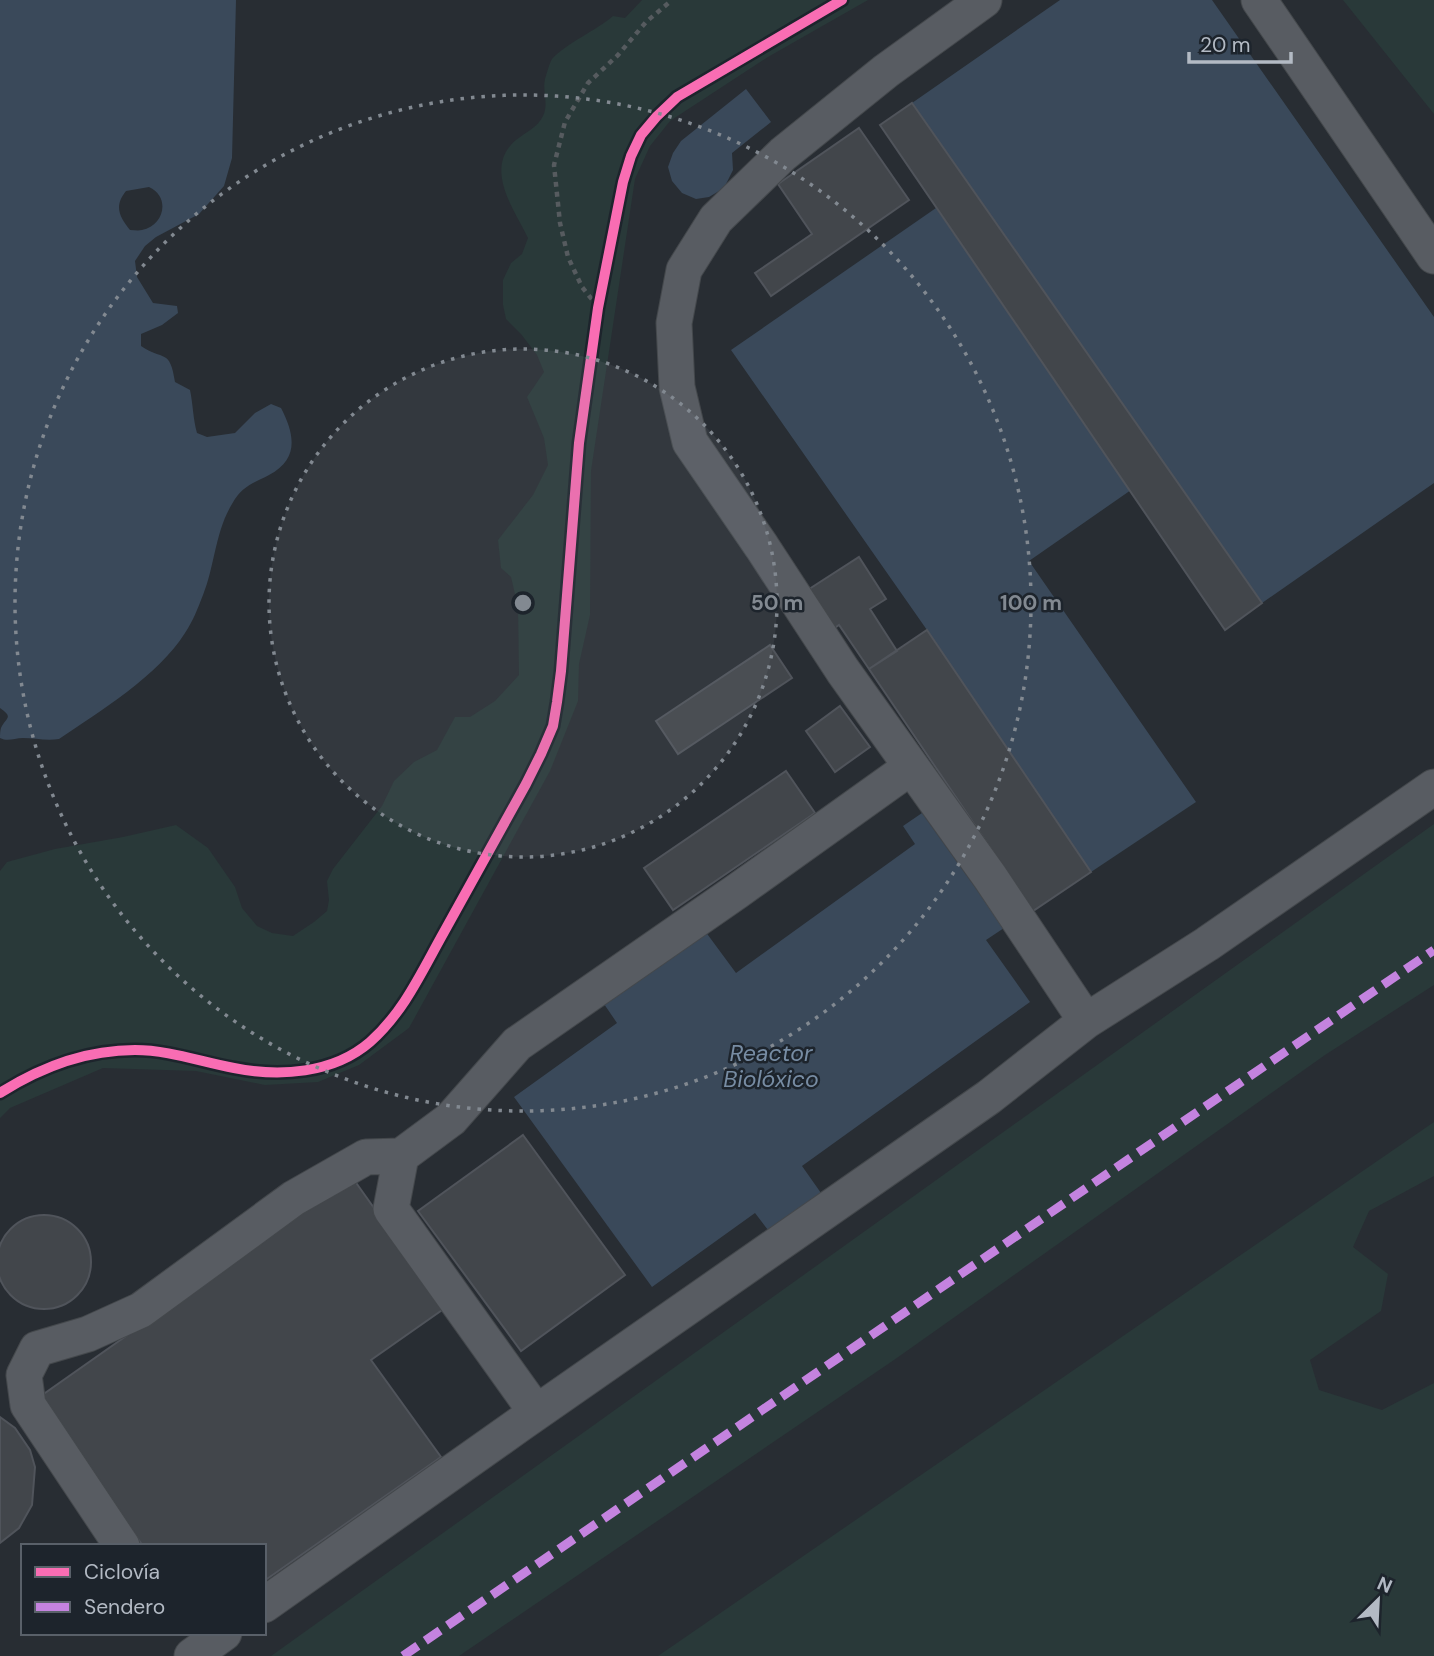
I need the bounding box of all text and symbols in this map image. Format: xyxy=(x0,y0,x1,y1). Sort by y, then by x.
scale bar xyxy=(1189,21,1290,65)
text: 20 m xyxy=(1200,31,1251,59)
text: 50 m xyxy=(751,589,803,617)
text: 100 m xyxy=(1000,589,1062,617)
centre of rings xyxy=(511,591,535,615)
water label: Reactor Biolóxico xyxy=(723,1038,819,1094)
legend xyxy=(21,1544,266,1635)
text: Ciclovía xyxy=(84,1558,160,1586)
north arrow xyxy=(1343,1565,1413,1635)
text: N xyxy=(1373,1571,1396,1599)
text: Sendero xyxy=(84,1593,165,1621)

